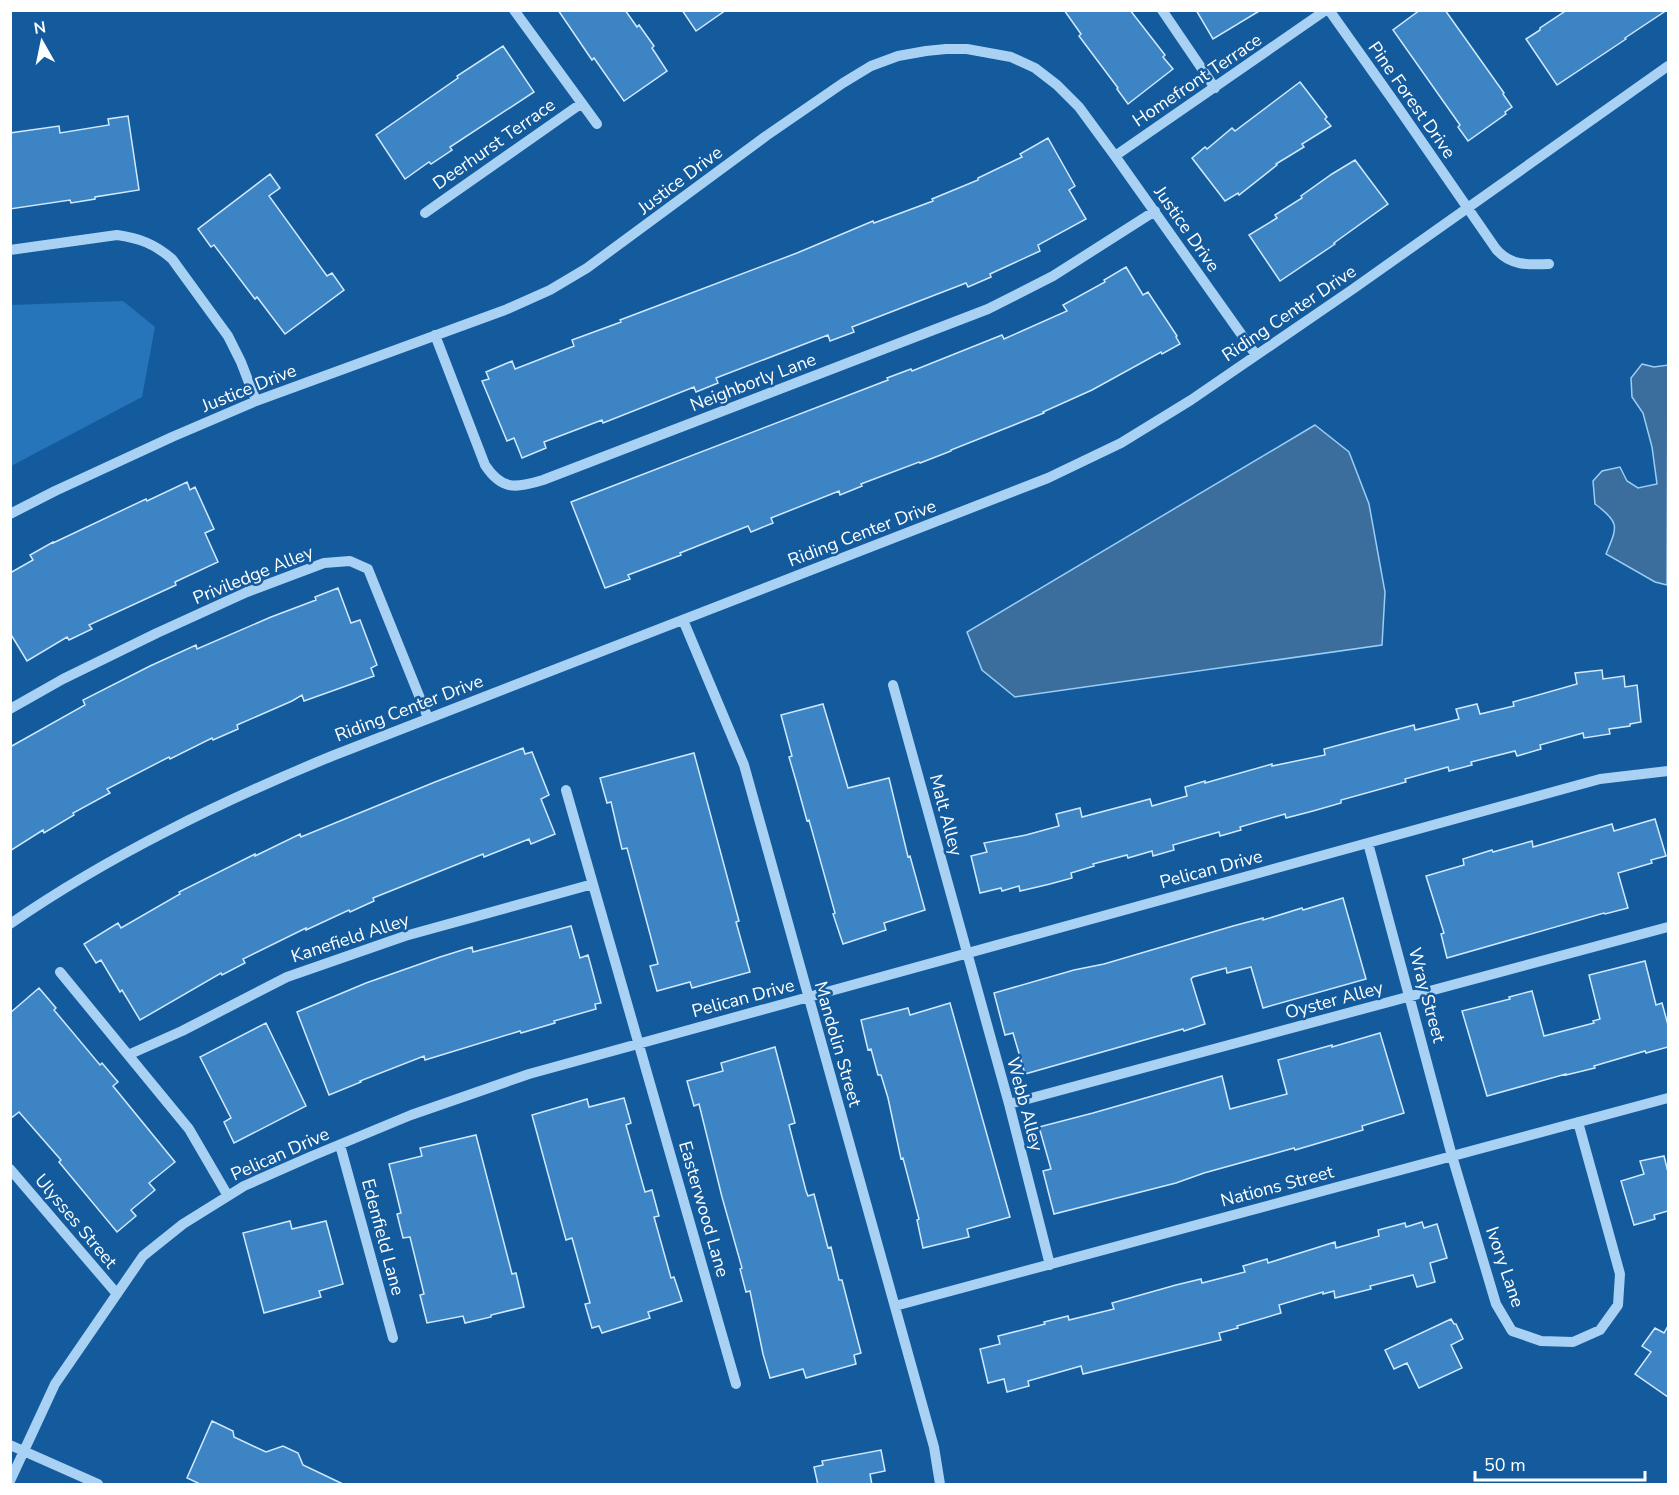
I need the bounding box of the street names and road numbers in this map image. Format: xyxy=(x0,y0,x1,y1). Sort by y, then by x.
street label: Homefront Terrace xyxy=(1128,28,1266,132)
street label: Pine Forest Drive xyxy=(1363,37,1461,163)
street label: Deerhurst Terrace xyxy=(428,93,560,195)
street label: Justice Drive xyxy=(632,140,727,220)
street label: Justice Drive xyxy=(1148,180,1226,277)
street label: Riding Center Drive xyxy=(1217,259,1361,367)
street label: Neighborly Lane xyxy=(687,347,819,417)
street label: Justice Drive xyxy=(197,358,300,418)
street label: Riding Center Drive xyxy=(784,494,940,572)
street label: Priviledge Alley xyxy=(189,540,317,610)
street label: Riding Center Drive xyxy=(331,669,487,747)
street label: Malt Alley xyxy=(924,772,969,859)
street label: Pelican Drive xyxy=(1157,844,1265,894)
street label: Kanefield Alley xyxy=(288,907,413,968)
street label: Wray Street xyxy=(1403,945,1451,1046)
street label: Pelican Drive xyxy=(689,973,797,1023)
street label: Oyster Alley xyxy=(1282,975,1386,1025)
street label: Mandolin Street xyxy=(809,979,868,1110)
street label: Webb Alley xyxy=(1001,1054,1049,1154)
street label: Pelican Drive xyxy=(227,1122,333,1186)
street label: Easterwood Lane xyxy=(673,1138,735,1280)
street label: Nations Street xyxy=(1218,1159,1337,1213)
street label: Ulysses Street xyxy=(29,1169,123,1274)
street label: Edenfield Lane xyxy=(356,1176,410,1298)
street label: Ivory Lane xyxy=(1480,1224,1530,1310)

